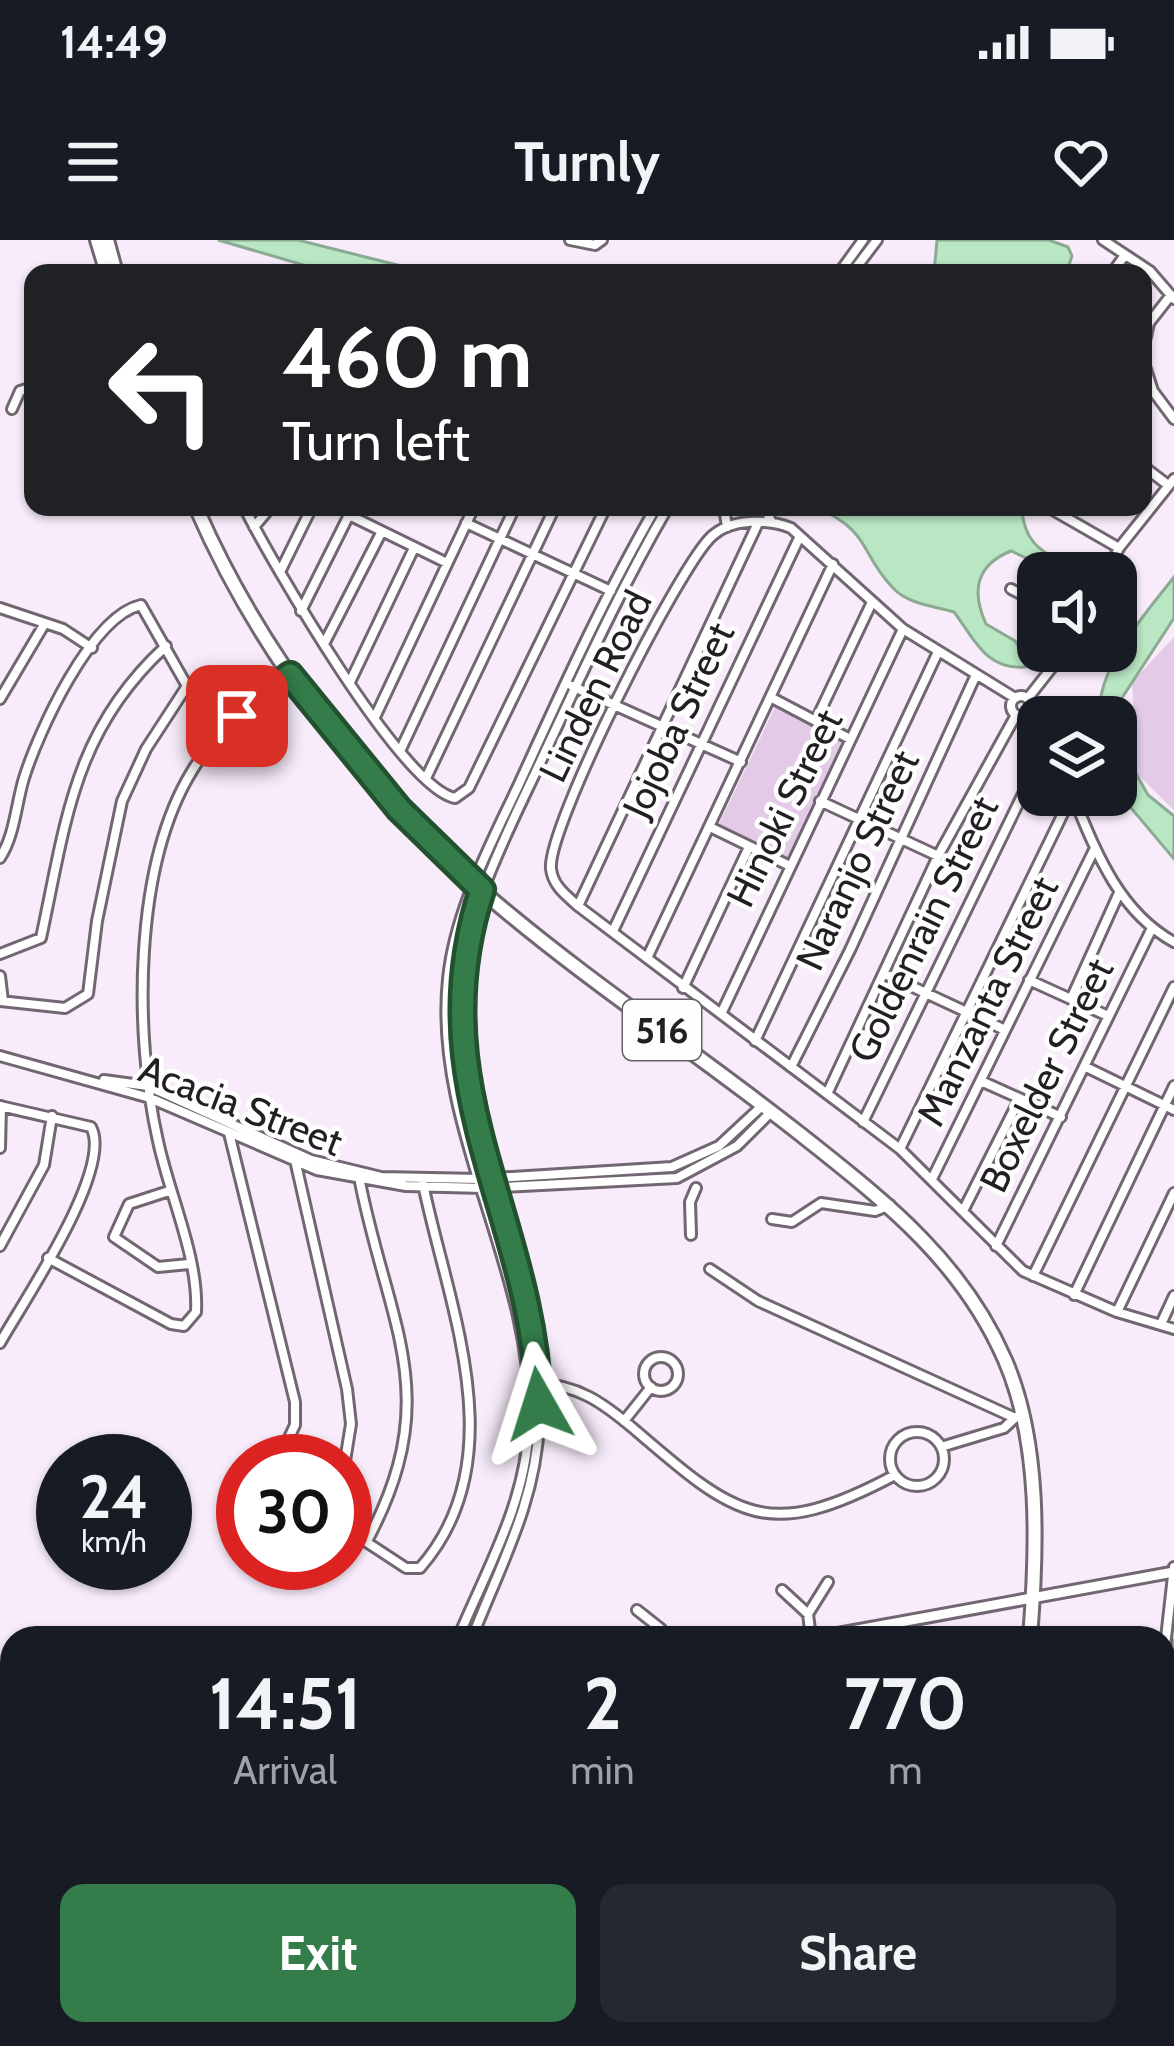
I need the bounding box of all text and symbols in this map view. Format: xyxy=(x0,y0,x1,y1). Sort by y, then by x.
text: 14:49 xyxy=(60,15,168,69)
icon: menu xyxy=(60,129,126,195)
text: Turnly xyxy=(514,129,660,195)
icon: heart xyxy=(1048,129,1114,195)
text: 460 m xyxy=(282,306,533,408)
icon: left xyxy=(84,312,240,468)
text: Turn left xyxy=(282,408,470,474)
map controls xyxy=(1017,552,1137,816)
button: sound xyxy=(1017,552,1137,672)
street label: Linden Road xyxy=(528,583,662,789)
street label: Jojoba Street xyxy=(611,615,744,826)
pin xyxy=(186,665,288,767)
icon: arrive xyxy=(204,683,270,749)
button: layers xyxy=(1017,696,1137,816)
street label: Hinoki Street xyxy=(716,702,852,914)
street label: Naranjo Street xyxy=(785,742,929,978)
street label: Goldenrain Street xyxy=(838,788,1008,1070)
street label: Manzanta Street xyxy=(906,869,1068,1133)
street label: Boxelder Street xyxy=(969,950,1123,1200)
road number: 516 xyxy=(623,1000,701,1060)
street label: Acacia Street xyxy=(133,1044,349,1166)
position arrow xyxy=(476,1341,602,1467)
speed limit sign: 30 xyxy=(216,1434,372,1590)
text: 24 xyxy=(80,1460,149,1533)
text: km/h xyxy=(81,1523,147,1560)
text: 14:51 xyxy=(209,1660,361,1747)
text: 2 xyxy=(583,1660,621,1747)
text: 770 xyxy=(843,1660,967,1747)
text: Arrival xyxy=(233,1746,337,1794)
text: min xyxy=(570,1746,635,1794)
text: m xyxy=(888,1746,922,1794)
button: Exit xyxy=(60,1884,576,2022)
button: Share xyxy=(600,1884,1116,2022)

